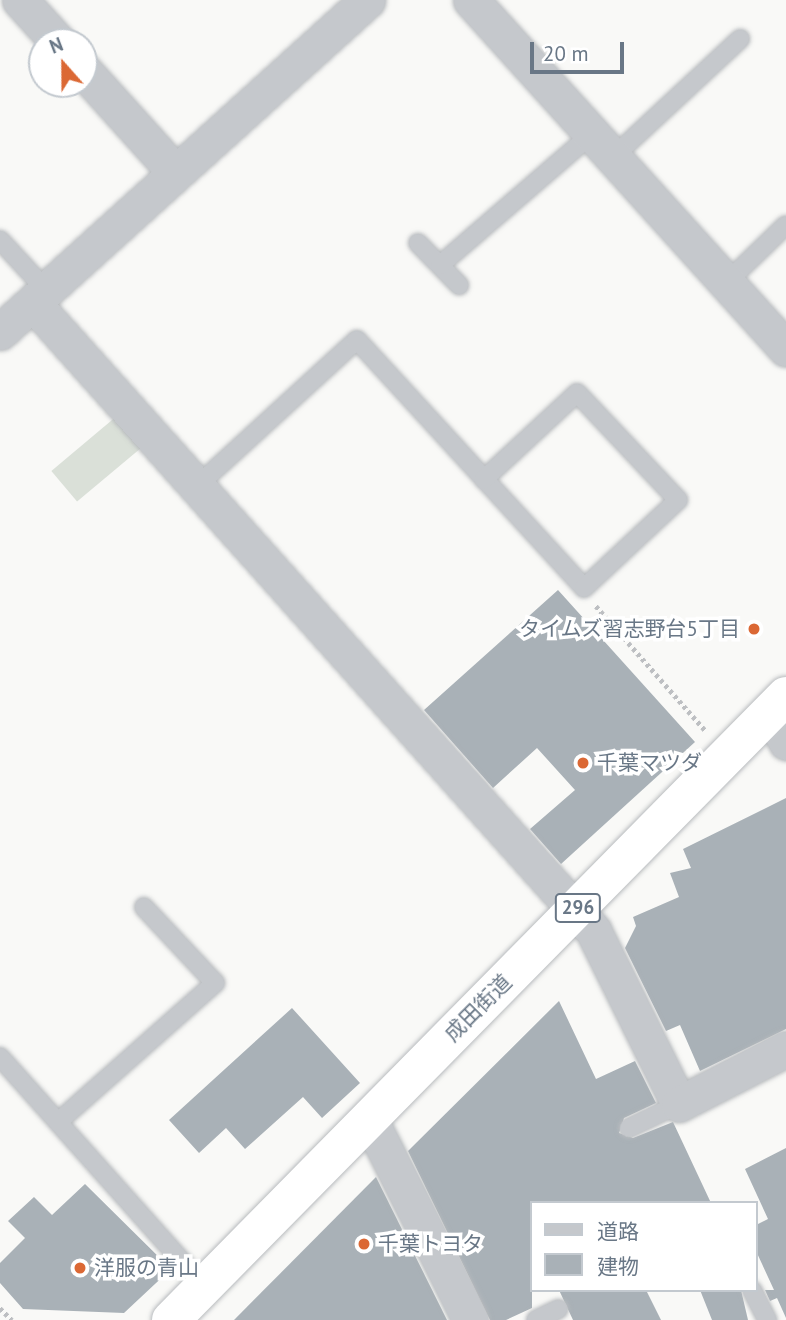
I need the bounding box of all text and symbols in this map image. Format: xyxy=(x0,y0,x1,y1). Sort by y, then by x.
north arrow xyxy=(28,28,98,98)
scale bar xyxy=(534,28,628,72)
text: N xyxy=(46,32,66,59)
text: 20 m xyxy=(543,40,589,67)
place label: タイムズ習志野台5丁目 xyxy=(519,616,740,642)
marker: タイムズ習志野台5丁目 xyxy=(746,621,762,637)
place label: 千葉マツダ xyxy=(597,750,702,776)
marker: 千葉マツダ xyxy=(575,755,591,771)
road number: 296 xyxy=(554,893,602,924)
street label: 成田街道 xyxy=(439,969,517,1047)
legend xyxy=(530,1201,758,1292)
text: 道路 xyxy=(597,1218,639,1245)
place label: 千葉トヨタ xyxy=(378,1231,483,1257)
marker: 千葉トヨタ xyxy=(356,1236,372,1252)
text: 建物 xyxy=(597,1253,639,1280)
place label: 洋服の青山 xyxy=(94,1255,199,1281)
marker: 洋服の青山 xyxy=(72,1260,88,1276)

